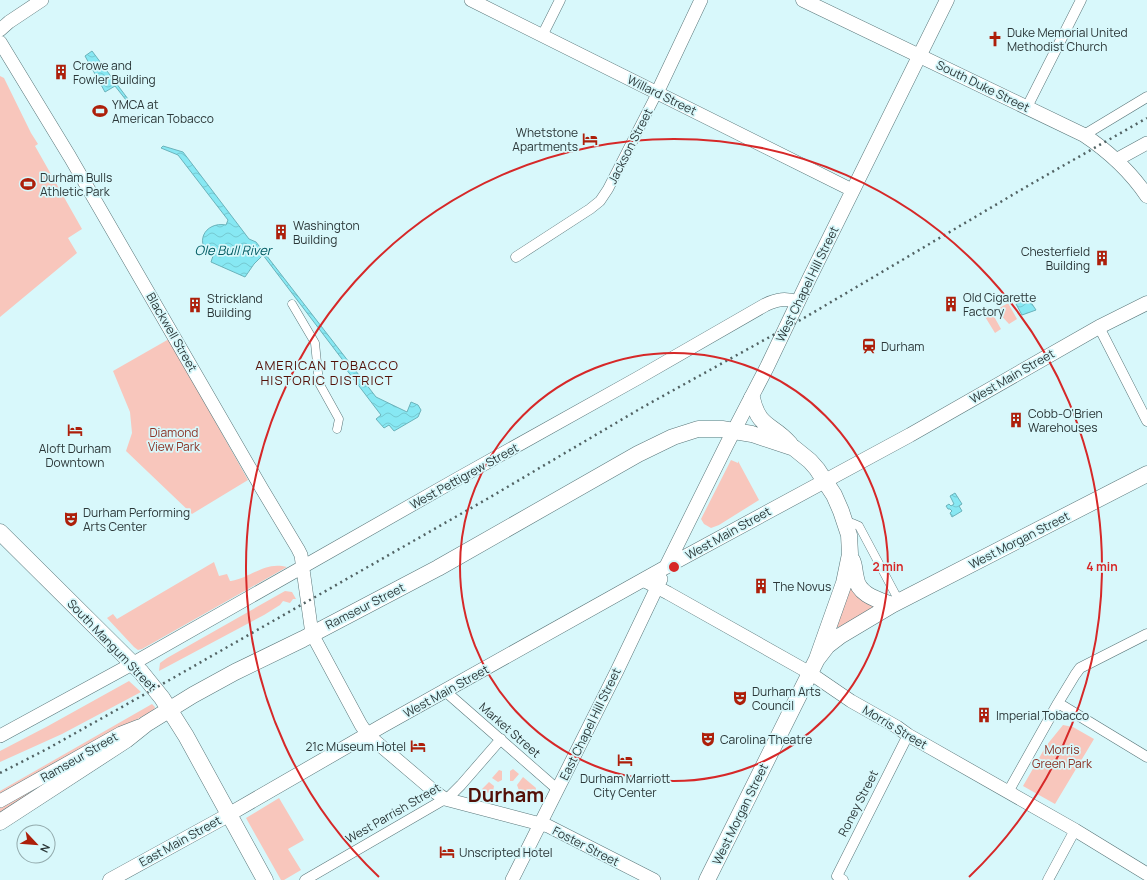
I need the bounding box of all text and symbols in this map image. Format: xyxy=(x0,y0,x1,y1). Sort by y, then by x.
place label: Duke Memorial United Methodist Church xyxy=(1007,24,1128,55)
church icon: Duke Memorial United Methodist Church xyxy=(986,30,1004,48)
street label: South Duke Street xyxy=(934,56,1033,116)
place label: Crowe and Fowler Building xyxy=(73,57,156,88)
building icon: Crowe and Fowler Building xyxy=(52,63,70,81)
street label: Willard Street xyxy=(625,71,700,119)
place label: YMCA at American Tobacco xyxy=(112,96,214,127)
sports icon: YMCA at American Tobacco xyxy=(91,102,109,120)
street label: Jackson Street xyxy=(604,105,656,187)
place label: Whetstone Apartments xyxy=(512,124,578,155)
hotel icon: Whetstone Apartments xyxy=(581,130,599,148)
place label: Durham Bulls Athletic Park xyxy=(40,169,112,200)
sports icon: Durham Bulls Athletic Park xyxy=(19,175,37,193)
place label: Washington Building xyxy=(293,217,360,248)
building icon: Washington Building xyxy=(272,223,290,241)
street label: West Chapel Hill Street xyxy=(772,223,843,345)
water label: Ole Bull River xyxy=(195,241,274,259)
place label: Chesterfield Building xyxy=(1021,243,1090,274)
building icon: Chesterfield Building xyxy=(1093,249,1111,267)
street label: Blackwell Street xyxy=(142,289,202,375)
place label: Old Cigarette Factory xyxy=(963,289,1036,320)
place label: Strickland Building xyxy=(207,290,263,321)
building icon: Old Cigarette Factory xyxy=(942,295,960,313)
building icon: Strickland Building xyxy=(186,296,204,314)
station icon: Durham xyxy=(860,337,878,355)
place label: Durham xyxy=(881,338,924,355)
street label: West Main Street xyxy=(966,345,1058,407)
district label: AMERICAN TOBACCO HISTORIC DISTRICT xyxy=(255,356,399,389)
place label: Cobb-O'Brien Warehouses xyxy=(1028,405,1103,436)
building icon: Cobb-O'Brien Warehouses xyxy=(1007,411,1025,429)
hotel icon: Aloft Durham Downtown xyxy=(66,421,84,439)
park label: Diamond View Park xyxy=(148,424,201,455)
street label: West Pettigrew Street xyxy=(407,439,522,513)
place label: Aloft Durham Downtown xyxy=(39,440,111,471)
street label: West Main Street xyxy=(682,502,774,564)
place label: Durham Performing Arts Center xyxy=(83,504,190,535)
street label: West Morgan Street xyxy=(966,507,1072,573)
theatre icon: Durham Performing Arts Center xyxy=(62,510,80,528)
text: 2 min xyxy=(872,558,904,575)
text: 4 min xyxy=(1086,558,1118,575)
centre of rings xyxy=(667,560,681,574)
building icon: The Novus xyxy=(752,577,770,595)
place label: The Novus xyxy=(773,578,831,595)
street label: Ramseur Street xyxy=(322,579,408,633)
street label: South Mangum Street xyxy=(64,595,161,695)
street label: West Main Street xyxy=(400,660,492,722)
street label: East Chapel Hill Street xyxy=(555,665,625,783)
place label: Durham Arts Council xyxy=(752,683,821,714)
theatre icon: Durham Arts Council xyxy=(731,689,749,707)
street label: Market Street xyxy=(476,699,545,762)
street label: Morris Street xyxy=(860,701,931,753)
building icon: Imperial Tobacco xyxy=(975,706,993,724)
place label: Imperial Tobacco xyxy=(996,707,1089,724)
street label: Ramseur Street xyxy=(37,728,121,786)
theatre icon: Carolina Theatre xyxy=(699,730,717,748)
place label: Carolina Theatre xyxy=(720,731,812,748)
hotel icon: 21c Museum Hotel xyxy=(409,737,427,755)
place label: 21c Museum Hotel xyxy=(306,738,406,755)
park label: Morris Green Park xyxy=(1032,741,1093,772)
hotel icon: Durham Marriott City Center xyxy=(616,751,634,769)
street label: West Morgan Street xyxy=(708,760,772,868)
street label: Roney Street xyxy=(834,767,882,839)
place label: Durham Marriott City Center xyxy=(580,770,670,801)
street label: West Parrish Street xyxy=(342,779,444,847)
district label: Durham xyxy=(468,781,544,808)
street label: East Main Street xyxy=(136,811,224,871)
street label: Foster Street xyxy=(550,822,622,870)
north arrow xyxy=(16,824,56,864)
text: N xyxy=(37,842,54,856)
hotel icon: Unscripted Hotel xyxy=(438,843,456,861)
place label: Unscripted Hotel xyxy=(459,844,553,861)

